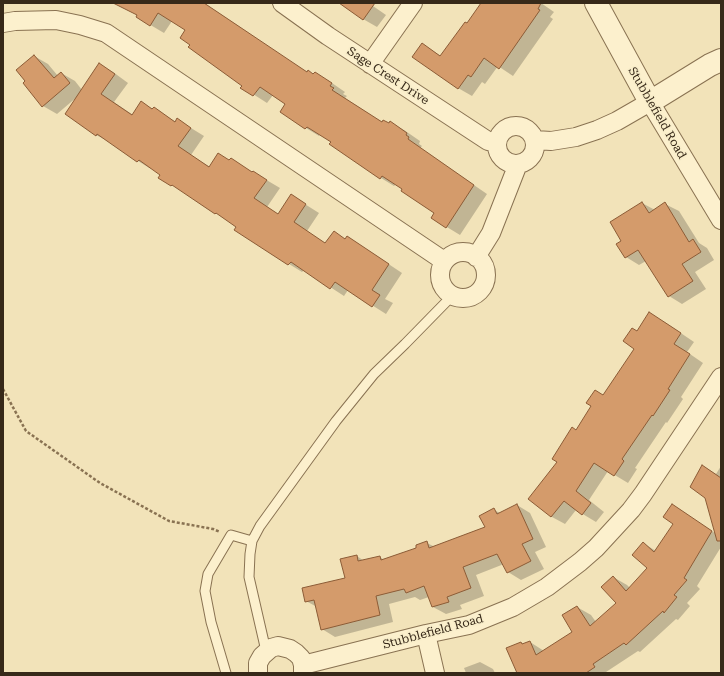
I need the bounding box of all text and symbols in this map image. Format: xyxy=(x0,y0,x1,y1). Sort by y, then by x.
street label: Sage Crest Drive xyxy=(344,44,432,108)
street label: Stubblefield Road xyxy=(625,65,689,161)
street label: Stubblefield Road xyxy=(381,612,485,652)

